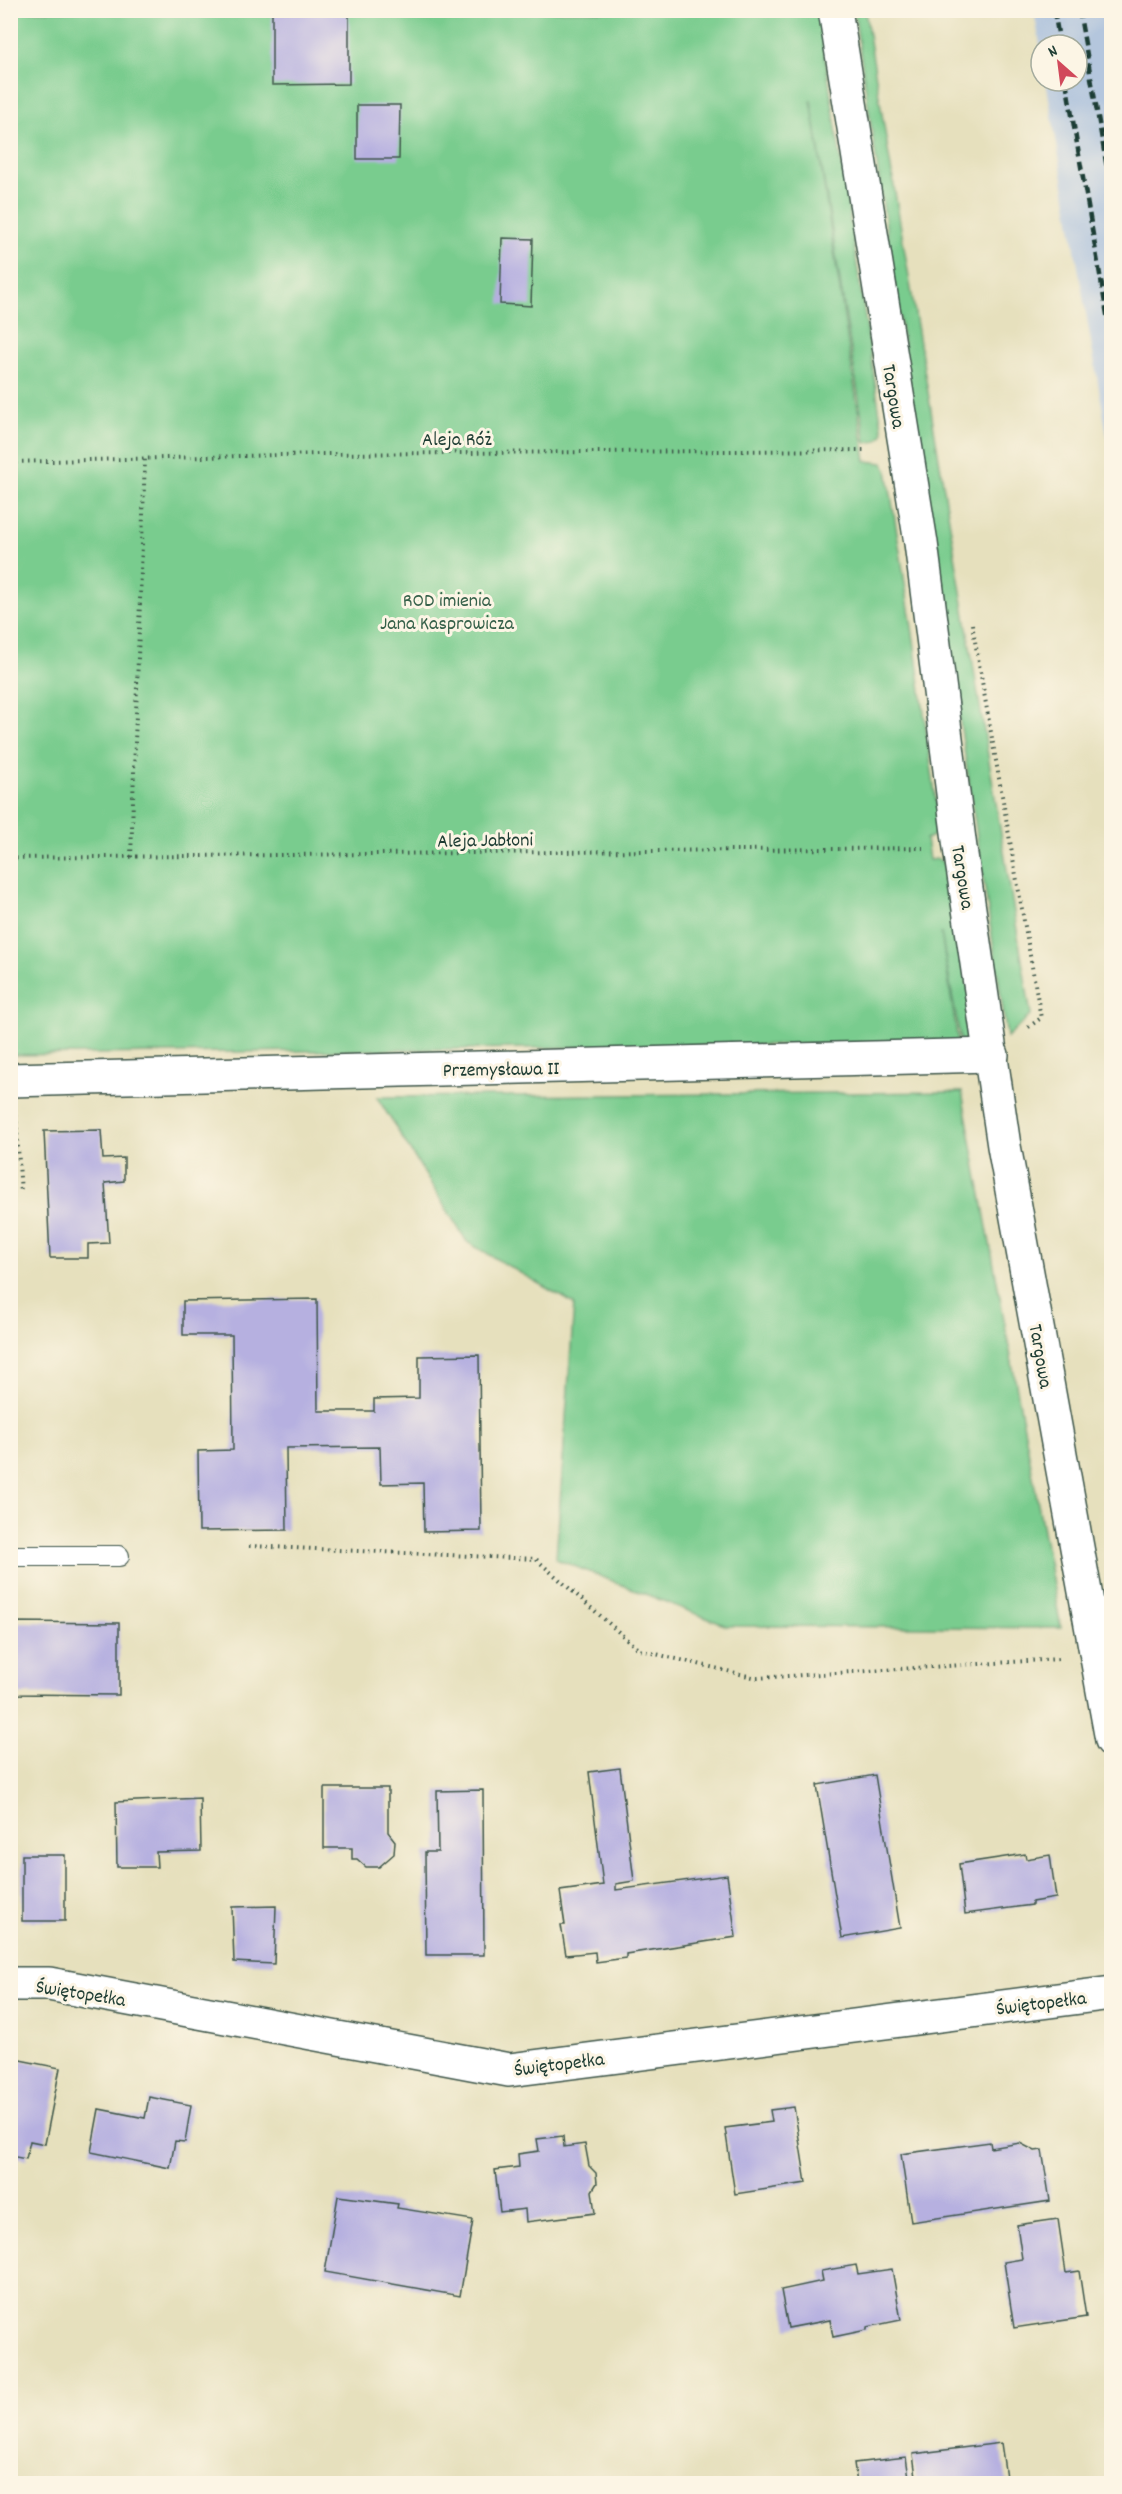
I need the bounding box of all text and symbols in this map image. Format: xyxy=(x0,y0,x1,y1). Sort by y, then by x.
north arrow xyxy=(1029,33,1089,93)
text: N xyxy=(1044,40,1062,64)
street label: Targowa xyxy=(873,362,911,431)
street label: Aleja Róż xyxy=(422,427,492,455)
park label: ROD imienia Jana Kasprowicza xyxy=(380,588,515,639)
street label: Aleja Jabłoni xyxy=(437,827,534,857)
street label: Targowa xyxy=(942,843,980,912)
street label: Przemysława II xyxy=(442,1056,560,1086)
street label: Targowa xyxy=(1020,1322,1059,1391)
street label: Świętopełka xyxy=(34,1974,128,2016)
street label: Świętopełka xyxy=(995,1985,1089,2024)
street label: Świętopełka xyxy=(513,2046,607,2085)

